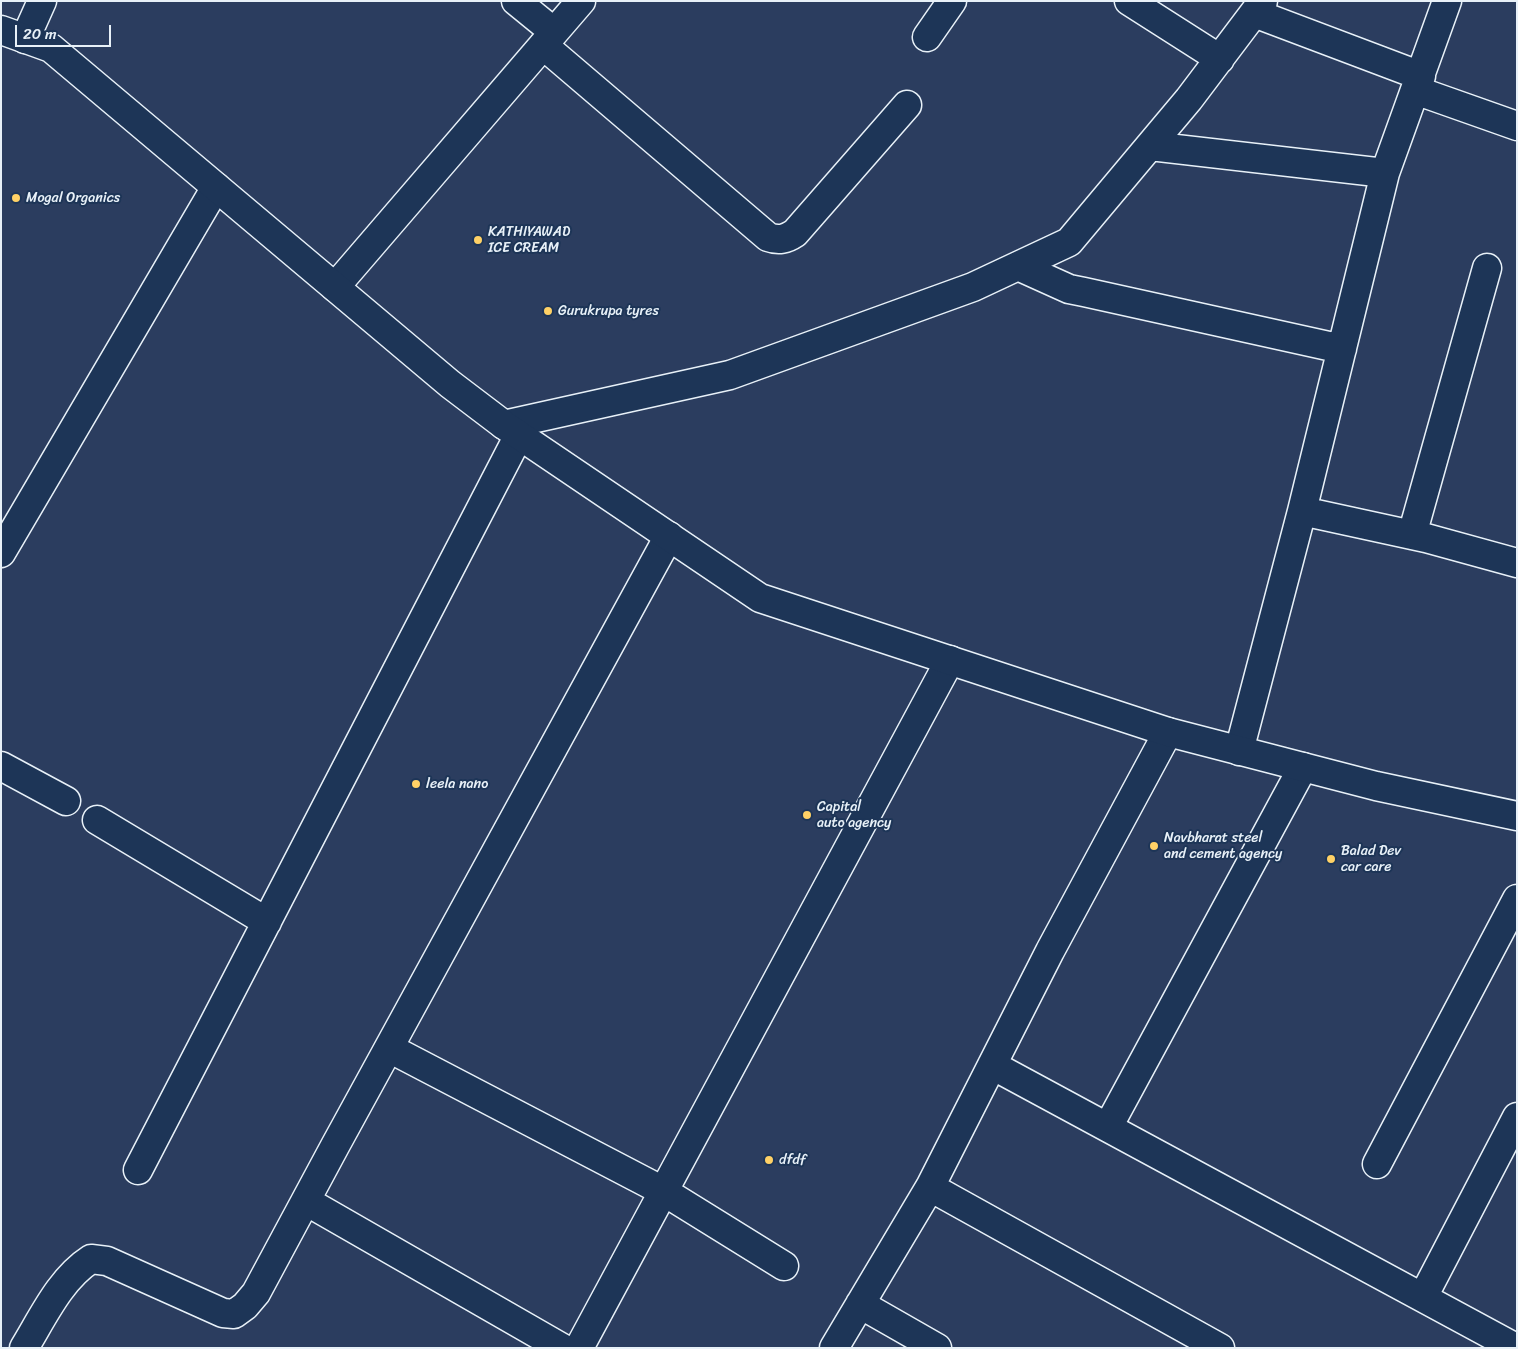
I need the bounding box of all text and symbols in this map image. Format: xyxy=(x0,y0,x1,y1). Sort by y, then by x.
scale bar xyxy=(18,15,114,47)
text: 20 m xyxy=(23,21,57,47)
place label: Mogal Organics xyxy=(26,190,120,206)
marker: Mogal Organics xyxy=(10,192,22,204)
place label: KATHIYAWAD ICE CREAM xyxy=(488,224,570,256)
marker: KATHIYAWAD ICE CREAM xyxy=(472,234,484,246)
place label: Gurukrupa tyres xyxy=(558,303,659,319)
marker: Gurukrupa tyres xyxy=(542,305,554,317)
place label: leela nano xyxy=(426,776,488,792)
marker: leela nano xyxy=(410,778,422,790)
place label: Capital auto agency xyxy=(817,799,891,832)
marker: Capital auto agency xyxy=(801,809,813,821)
place label: Navbharat steel and cement agency xyxy=(1164,830,1282,862)
marker: Navbharat steel and cement agency xyxy=(1148,840,1160,852)
place label: Balad Dev car care xyxy=(1341,843,1401,876)
marker: Balad Dev car care xyxy=(1325,853,1337,865)
place label: dfdf xyxy=(779,1152,806,1168)
marker: dfdf xyxy=(763,1154,775,1166)

